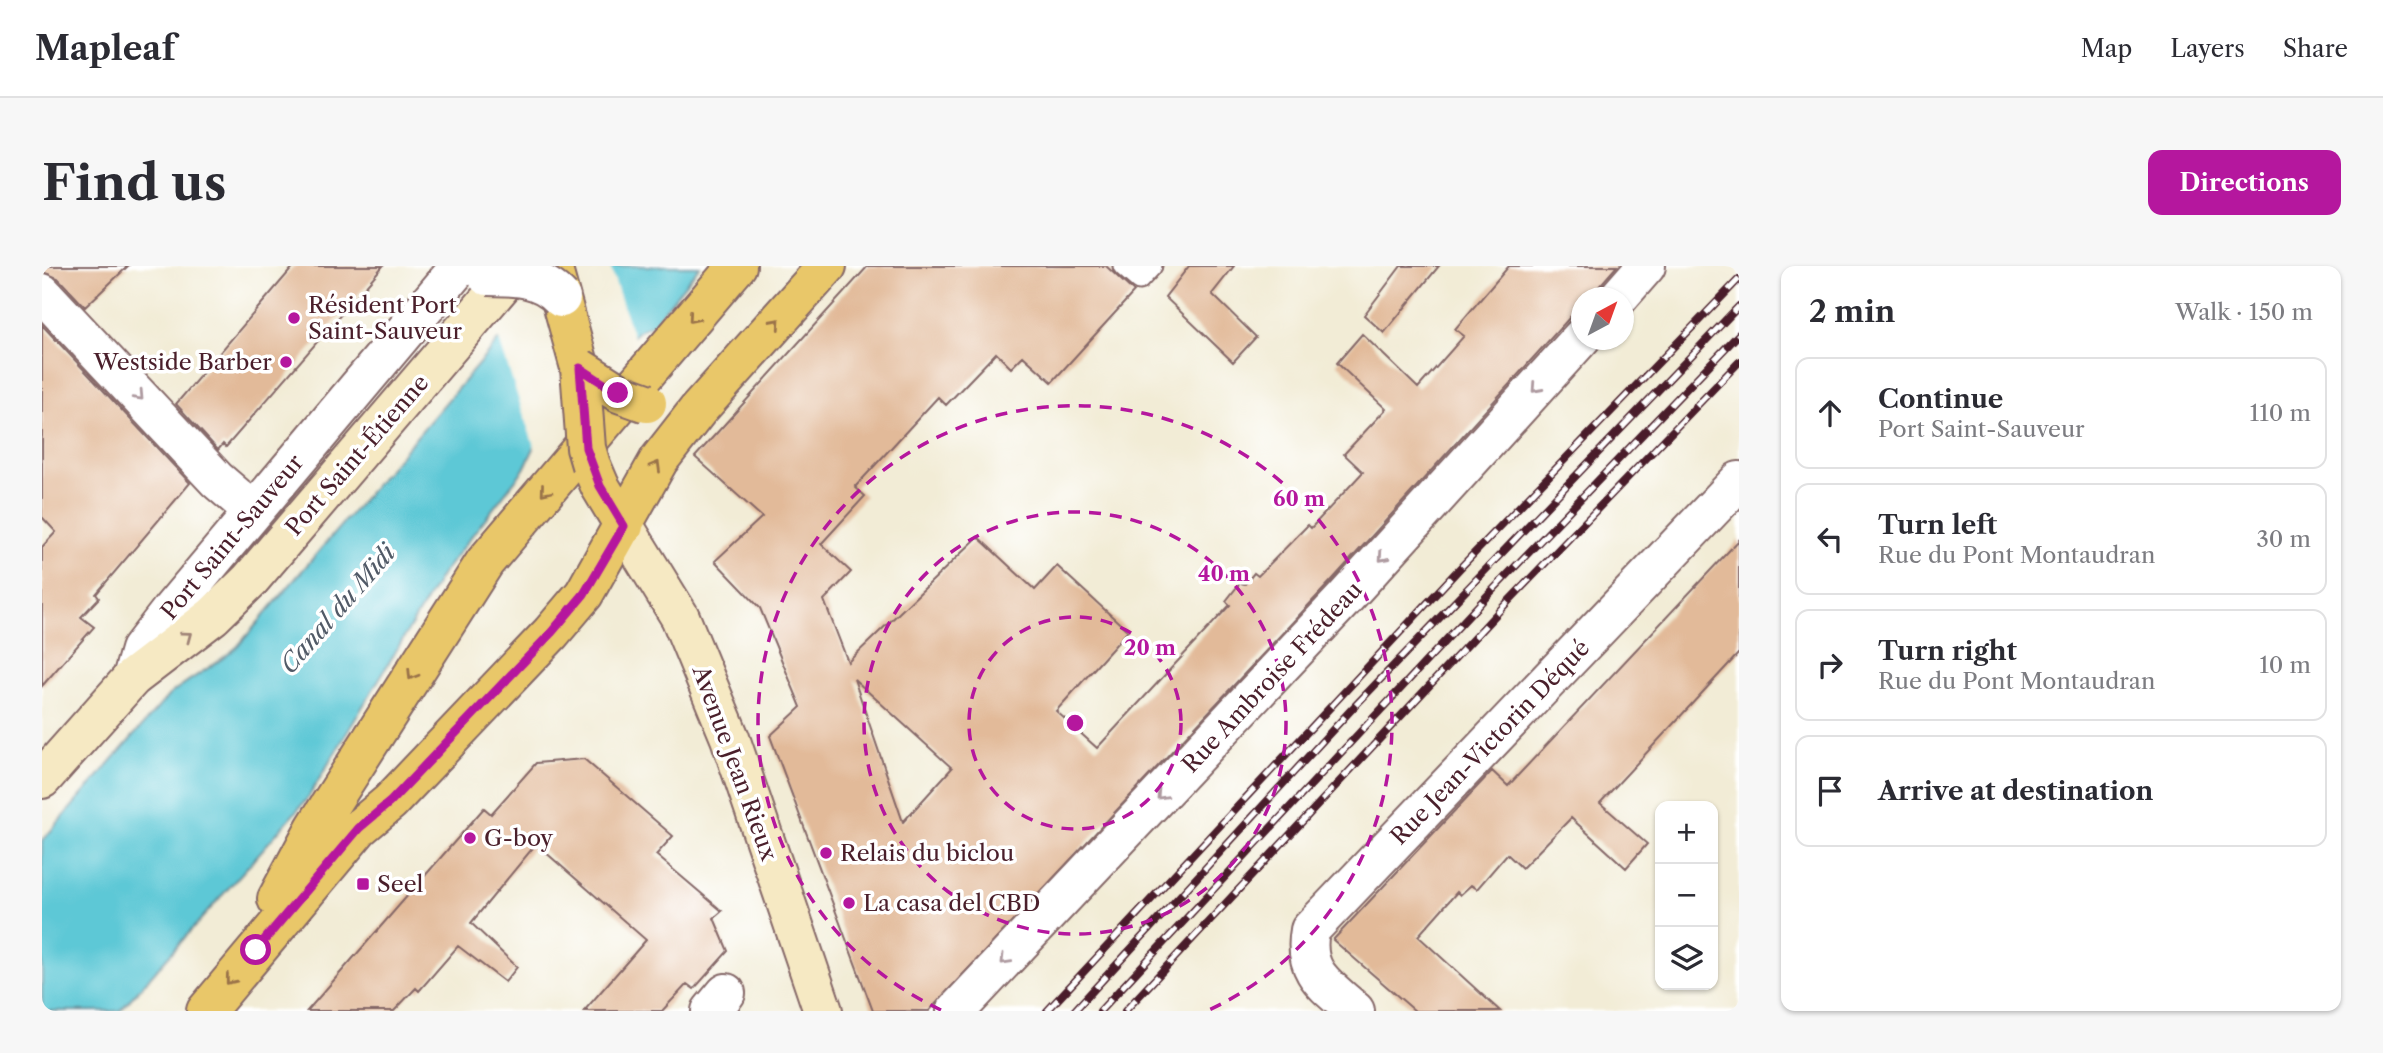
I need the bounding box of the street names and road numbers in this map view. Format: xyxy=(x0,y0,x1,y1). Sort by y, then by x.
street label: Port Saint-Étienne xyxy=(280,369,434,541)
street label: Port Saint-Sauveur xyxy=(155,449,309,625)
street label: Rue Ambroise Frédeau xyxy=(1176,576,1368,778)
street label: Rue Jean-Victorin Déqué xyxy=(1385,634,1595,850)
street label: Avenue Jean Rieux xyxy=(686,661,784,865)

